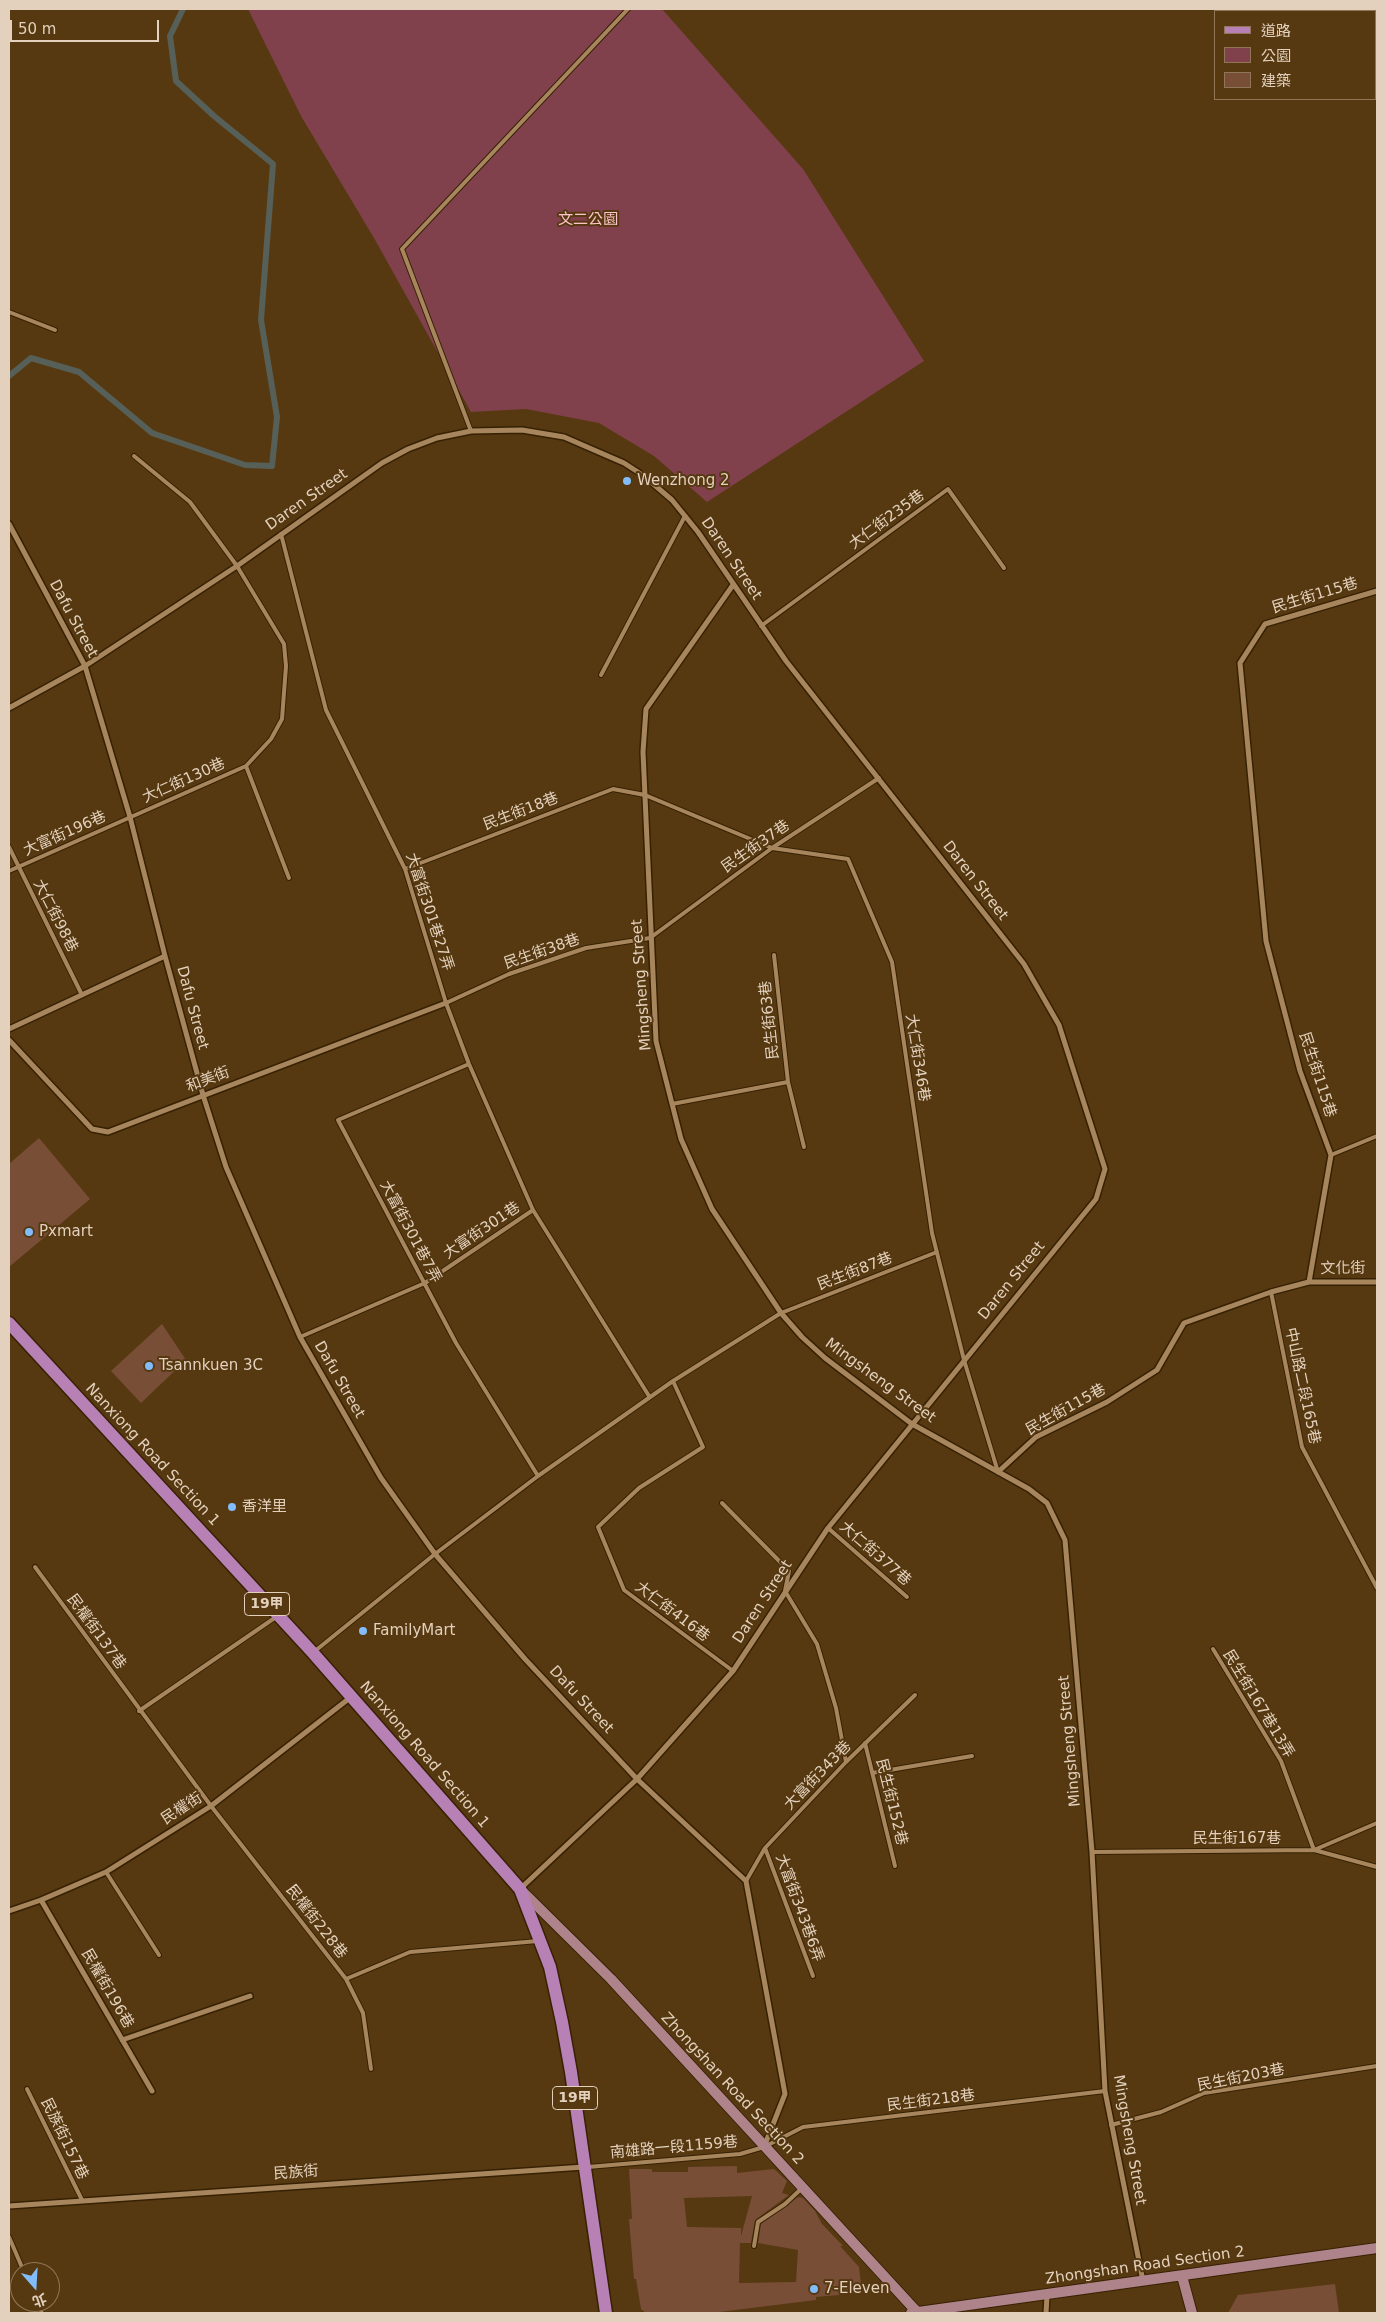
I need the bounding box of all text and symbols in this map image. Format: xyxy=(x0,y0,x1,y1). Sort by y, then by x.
scale bar xyxy=(12,10,161,42)
legend xyxy=(1214,10,1376,100)
text: 50 m xyxy=(18,20,56,38)
text: 道路 xyxy=(1261,22,1291,40)
text: 公園 xyxy=(1261,47,1291,65)
text: 建築 xyxy=(1261,72,1291,90)
park label: 文二公園 xyxy=(558,211,618,229)
street label: Daren Street xyxy=(263,465,351,535)
place label: Wenzhong 2 xyxy=(637,472,730,490)
marker: Wenzhong 2 xyxy=(621,475,633,487)
street label: 大仁街235巷 xyxy=(846,487,928,553)
street label: Daren Street xyxy=(697,514,765,604)
street label: 民生街115巷 xyxy=(1270,574,1360,618)
street label: Dafu Street xyxy=(45,577,101,661)
street label: 大仁街130巷 xyxy=(140,755,228,807)
street label: 民生街18巷 xyxy=(481,789,561,835)
street label: 大富街196巷 xyxy=(21,808,109,860)
street label: 民生街37巷 xyxy=(718,817,794,877)
street label: Daren Street xyxy=(938,838,1012,924)
street label: 大富街301巷27弄 xyxy=(401,851,457,973)
street label: 大仁街98巷 xyxy=(29,877,81,955)
street label: Mingsheng Street xyxy=(628,919,656,1051)
street label: 民生街38巷 xyxy=(502,931,582,973)
street label: Dafu Street xyxy=(172,964,212,1052)
street label: 民生街63巷 xyxy=(757,980,783,1060)
street label: 大仁街346巷 xyxy=(901,1013,933,1103)
street label: 民生街115巷 xyxy=(1295,1030,1339,1120)
street label: 和美街 xyxy=(184,1064,232,1096)
street label: 大富街301巷7弄 xyxy=(375,1178,445,1286)
street label: 大富街301巷 xyxy=(440,1199,524,1263)
place label: Pxmart xyxy=(39,1223,93,1241)
marker: Pxmart xyxy=(23,1226,35,1238)
street label: Daren Street xyxy=(975,1238,1049,1324)
street label: 民生街87巷 xyxy=(815,1249,895,1295)
street label: 文化街 xyxy=(1320,1260,1366,1278)
street label: 中山路二段165巷 xyxy=(1281,1326,1323,1446)
street label: Mingsheng Street xyxy=(821,1335,939,1427)
street label: Dafu Street xyxy=(310,1338,368,1422)
place label: Tsannkuen 3C xyxy=(159,1357,263,1375)
marker: Tsannkuen 3C xyxy=(143,1360,155,1372)
street label: Nanxiong Road Section 1 xyxy=(81,1380,223,1530)
street label: 民生街115巷 xyxy=(1023,1381,1109,1439)
place label: 香洋里 xyxy=(242,1498,287,1516)
marker: 香洋里 xyxy=(226,1501,238,1513)
street label: 大仁街377巷 xyxy=(836,1518,914,1590)
street label: Daren Street xyxy=(729,1557,797,1647)
street label: 大仁街416巷 xyxy=(631,1578,713,1646)
street label: 民權街137巷 xyxy=(63,1591,129,1673)
road number: 19甲 xyxy=(244,1592,290,1616)
place label: FamilyMart xyxy=(373,1622,455,1640)
marker: FamilyMart xyxy=(357,1625,369,1637)
street label: 民生街167巷13弄 xyxy=(1219,1647,1297,1761)
street label: Dafu Street xyxy=(545,1662,617,1738)
street label: Mingsheng Street xyxy=(1055,1674,1085,1808)
street label: Nanxiong Road Section 1 xyxy=(355,1678,493,1832)
street label: 大富街343巷 xyxy=(781,1738,855,1814)
street label: 民生街152巷 xyxy=(872,1757,910,1847)
street label: 民權街 xyxy=(158,1789,206,1829)
street label: 民生街167巷 xyxy=(1193,1830,1281,1848)
street label: 大富街343巷6弄 xyxy=(771,1852,827,1964)
street label: 民權街228巷 xyxy=(282,1882,350,1962)
street label: 民權街196巷 xyxy=(77,1946,137,2032)
street label: Zhongshan Road Section 2 xyxy=(657,2009,807,2169)
street label: 民生街203巷 xyxy=(1196,2061,1286,2095)
street label: Mingsheng Street xyxy=(1109,2073,1149,2207)
road number: 19甲 xyxy=(552,2086,598,2110)
street label: 民生街218巷 xyxy=(886,2087,976,2115)
street label: 民族街157巷 xyxy=(36,2095,92,2183)
street label: 南雄路一段1159巷 xyxy=(609,2133,739,2163)
street label: 民族街 xyxy=(273,2162,319,2184)
street label: Zhongshan Road Section 2 xyxy=(1044,2243,1246,2289)
north arrow xyxy=(10,2262,60,2312)
place label: 7-Eleven xyxy=(824,2280,889,2298)
marker: 7-Eleven xyxy=(808,2283,820,2295)
text: 北 xyxy=(30,2290,49,2310)

